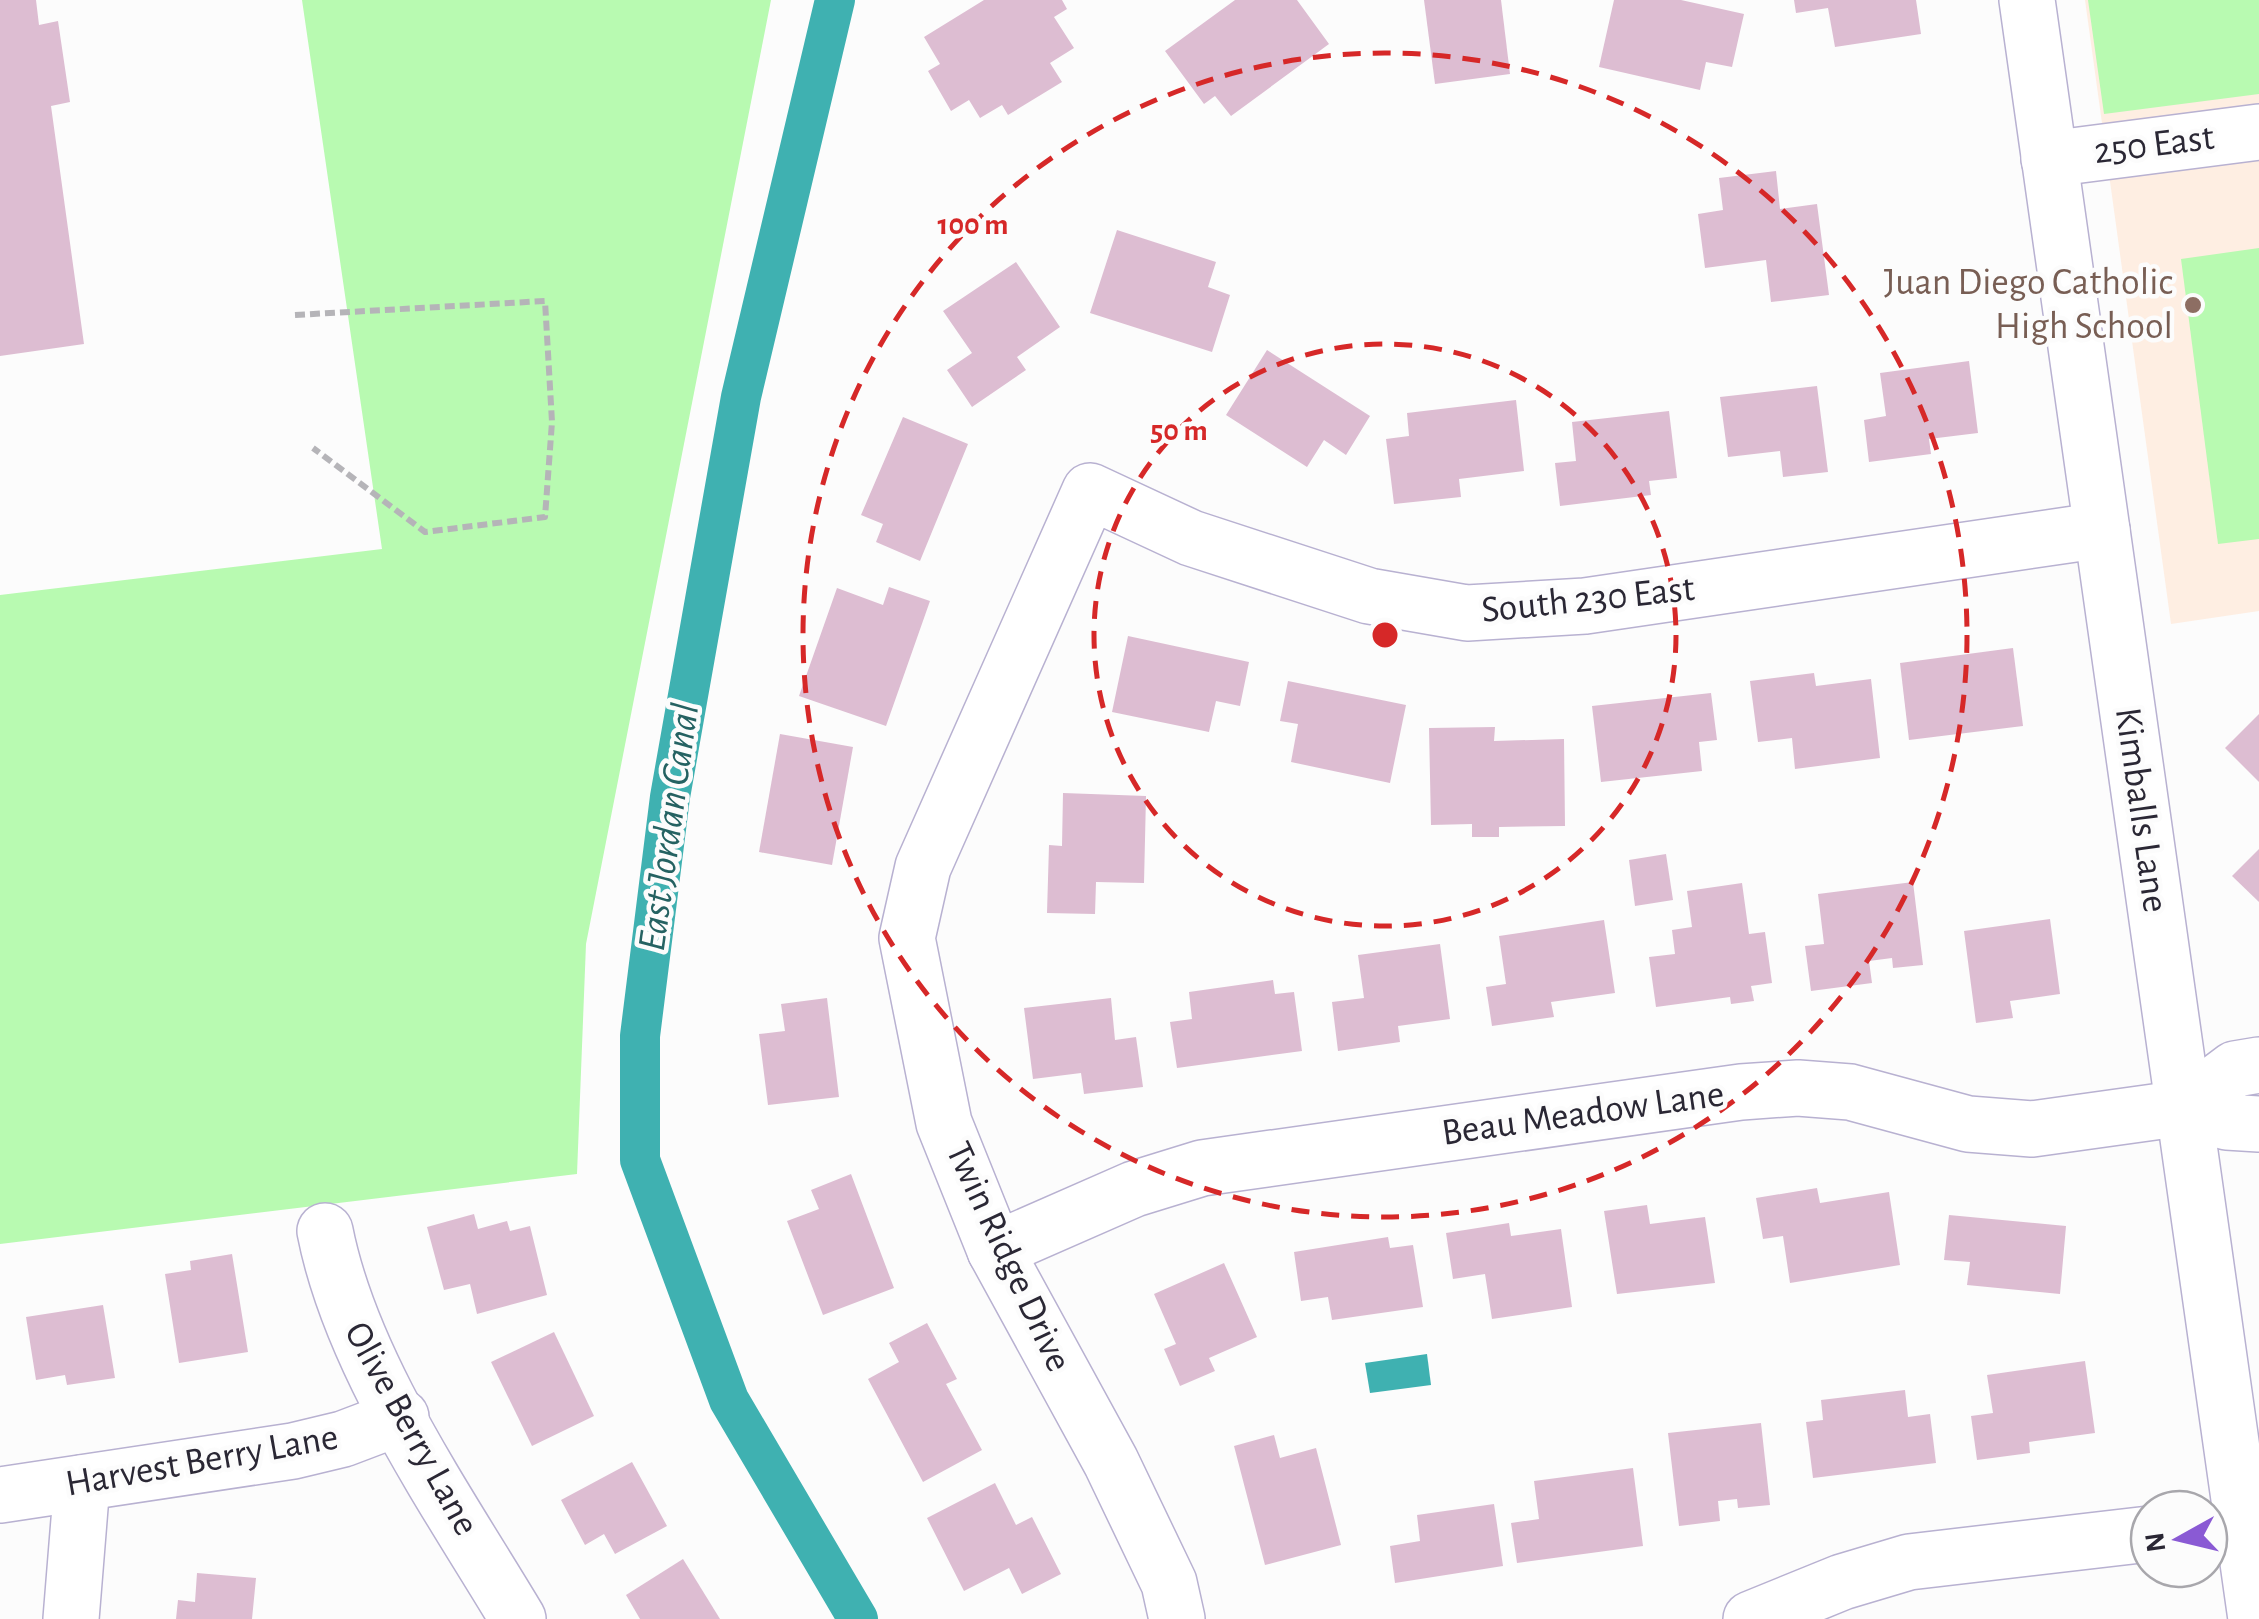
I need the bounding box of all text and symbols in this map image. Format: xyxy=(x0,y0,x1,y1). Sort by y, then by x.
street label: 250 East xyxy=(2092,119,2216,171)
text: 100 m xyxy=(938,210,1008,240)
place label: Juan Diego Catholic High School xyxy=(1884,264,2173,346)
marker: Juan Diego Catholic High School xyxy=(2182,294,2204,316)
text: 50 m xyxy=(1150,416,1208,446)
street label: South 230 East xyxy=(1480,570,1696,630)
centre of rings xyxy=(1367,617,1403,653)
water label: East Jordan Canal xyxy=(632,700,706,954)
street label: Kimballs Lane xyxy=(2108,705,2174,915)
street label: Beau Meadow Lane xyxy=(1439,1075,1727,1153)
street label: Twin Ridge Drive xyxy=(938,1137,1078,1377)
street label: Olive Berry Lane xyxy=(337,1316,485,1542)
street label: Harvest Berry Lane xyxy=(63,1418,341,1504)
north arrow xyxy=(2129,1489,2229,1589)
text: N xyxy=(2141,1531,2171,1554)

